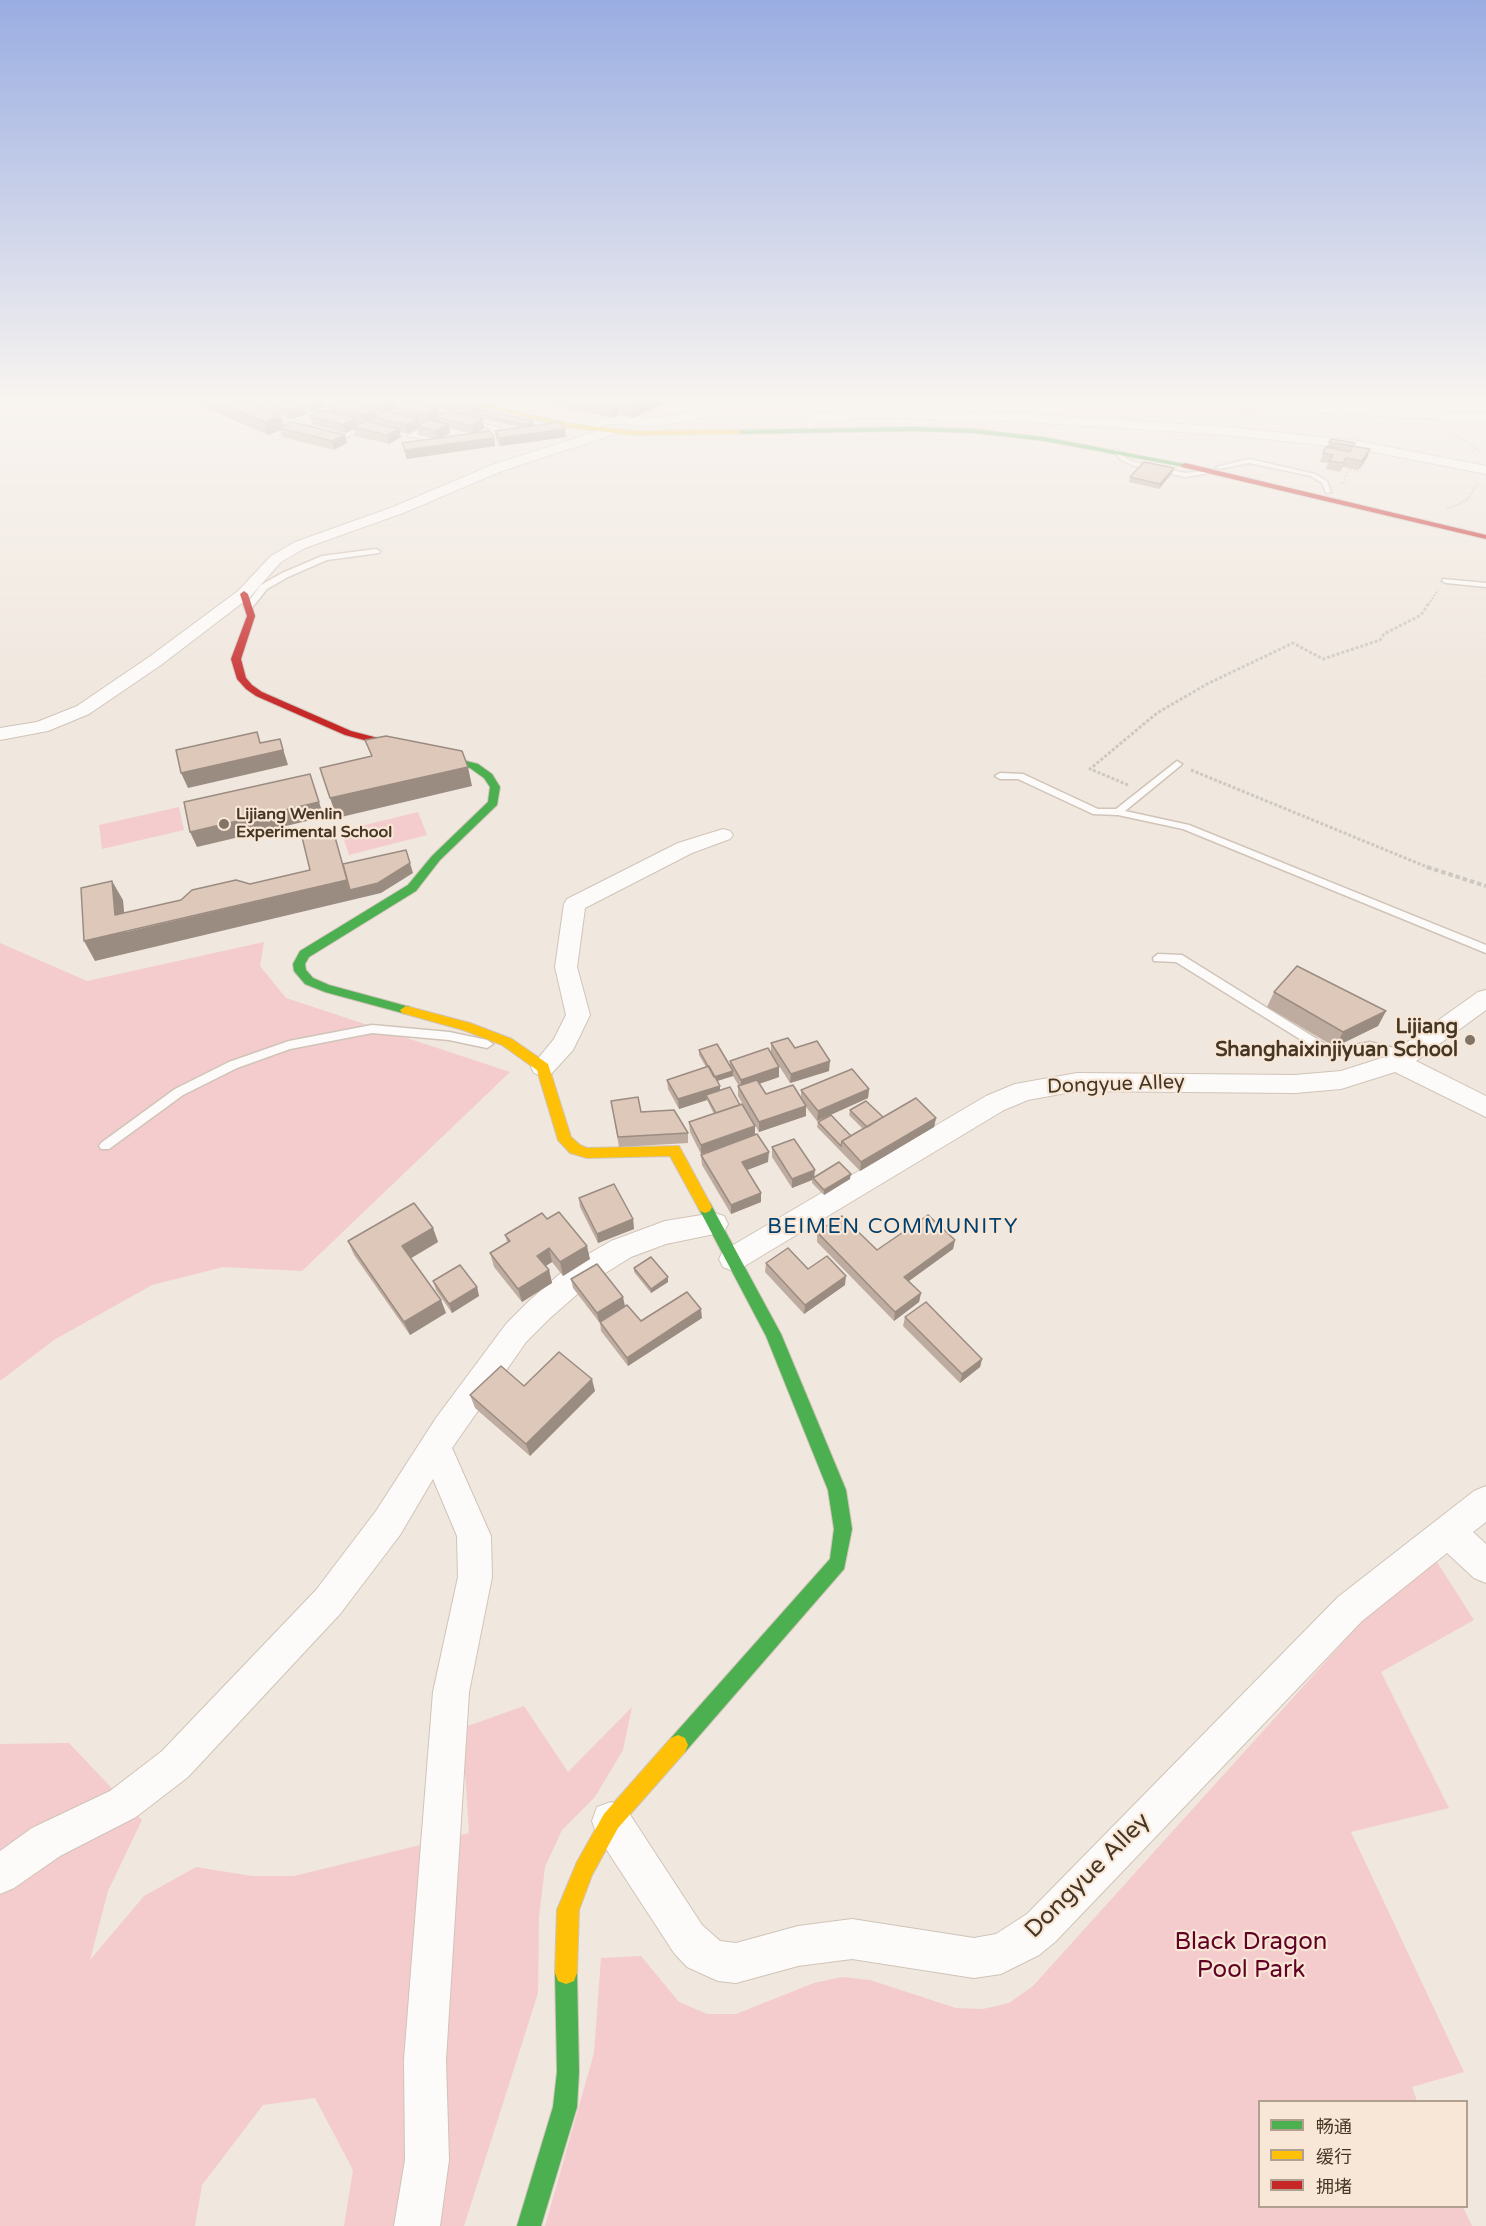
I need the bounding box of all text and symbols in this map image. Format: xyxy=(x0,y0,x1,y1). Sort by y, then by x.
place label: Lijiang Wenlin Experimental School xyxy=(236,805,392,843)
marker: Lijiang Wenlin Experimental School xyxy=(217,817,231,831)
place label: Lijiang Shanghaixinjiyuan School xyxy=(1215,1016,1458,1063)
marker: Lijiang Shanghaixinjiyuan School xyxy=(1463,1033,1477,1047)
street label: Dongyue Alley xyxy=(1047,1071,1185,1099)
district label: BEIMEN COMMUNITY xyxy=(767,1214,1019,1240)
street label: Dongyue Alley xyxy=(1019,1807,1157,1945)
park label: Black Dragon Pool Park xyxy=(1175,1929,1327,1985)
legend xyxy=(1258,2100,1468,2208)
text: 畅通 xyxy=(1316,2116,1352,2138)
text: 缓行 xyxy=(1316,2146,1352,2168)
text: 拥堵 xyxy=(1316,2176,1352,2198)

